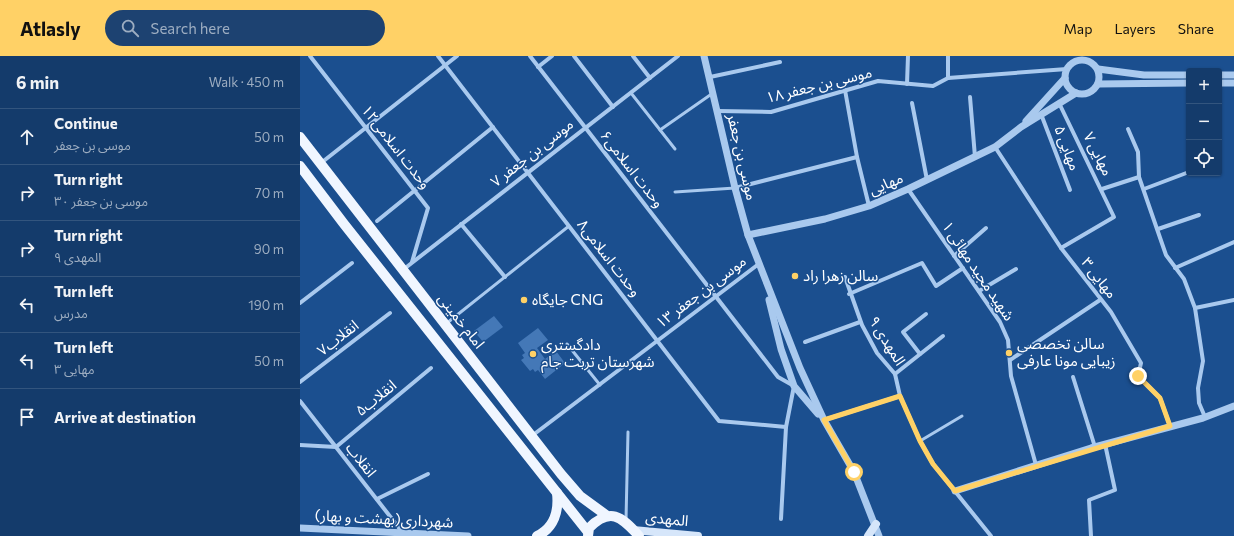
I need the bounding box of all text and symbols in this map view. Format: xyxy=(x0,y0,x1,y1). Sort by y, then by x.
search box xyxy=(105,10,385,46)
text: Atlasly xyxy=(20,17,81,40)
icon: search xyxy=(119,17,141,39)
text: Search here xyxy=(151,19,230,37)
text: Map xyxy=(1064,20,1092,37)
text: Layers xyxy=(1114,20,1156,37)
text: Share xyxy=(1178,20,1214,37)
street label: موسی بن جعفر ۱۸ xyxy=(764,62,874,107)
map controls xyxy=(1186,68,1222,176)
button: + xyxy=(1186,68,1222,104)
text: 6 min xyxy=(16,72,59,93)
text: Walk · 450 m xyxy=(209,74,284,90)
street label: وحدت اسلامی۱۲ xyxy=(358,101,435,193)
button: − xyxy=(1186,104,1222,140)
street label: موسی بن جعفر xyxy=(723,111,762,202)
text: Continue xyxy=(54,114,118,132)
street label: موسی بن جعفر ۷ xyxy=(486,114,577,191)
street label: مهایی ۵ xyxy=(1050,123,1085,173)
icon: ahead xyxy=(16,126,38,148)
street label: وحدت اسلامی۶ xyxy=(596,126,669,211)
text: 50 m xyxy=(254,129,284,145)
street label: مهایی ۷ xyxy=(1079,129,1118,179)
text: موسی بن جعفر xyxy=(54,137,131,153)
button: locate xyxy=(1186,140,1222,176)
street label: مهایی xyxy=(866,168,906,199)
text: Turn right xyxy=(54,170,123,188)
icon: right xyxy=(16,182,38,204)
text: 70 m xyxy=(255,185,284,201)
text: موسی بن جعفر ۳۰ xyxy=(54,193,148,209)
street label: وحدت اسلامی۸ xyxy=(573,215,646,300)
street label: شهید مجید مهائی ۱ xyxy=(938,217,1019,324)
text: Turn right xyxy=(54,226,123,244)
icon: right xyxy=(16,238,38,260)
text: 90 m xyxy=(254,241,284,257)
text: المهدی ۹ xyxy=(54,249,101,265)
street label: موسی بن جعفر ۱۳ xyxy=(652,251,750,332)
street label: مهایی ۳ xyxy=(1077,253,1121,302)
place label: سالن زهرا راد xyxy=(803,266,878,285)
marker: سالن زهرا راد xyxy=(790,271,800,281)
text: Turn left xyxy=(54,282,113,300)
street label: امام خمینی xyxy=(432,289,489,353)
place label: جایگاه CNG xyxy=(532,290,603,308)
icon: left xyxy=(16,294,38,316)
marker: جایگاه CNG xyxy=(519,295,529,305)
text: 190 m xyxy=(248,297,284,313)
text: مدرس xyxy=(54,305,88,321)
street label: المهدی ۹ xyxy=(865,313,910,369)
street label: انقلاب۷ xyxy=(313,315,362,359)
place label: سالن تخصصی زیبایی مونا عارفی xyxy=(1017,334,1115,370)
place label: دادگستری شهرستان تربت جام xyxy=(541,335,655,373)
text: Turn left xyxy=(54,338,113,356)
marker: سالن تخصصی زیبایی مونا عارفی xyxy=(1004,348,1014,358)
marker: دادگستری شهرستان تربت جام xyxy=(528,349,538,359)
icon: left xyxy=(16,350,38,372)
text: 50 m xyxy=(254,353,284,369)
text: مهایی ۳ xyxy=(54,361,95,377)
route end xyxy=(1129,367,1147,385)
street label: انقلاب۵ xyxy=(351,375,400,419)
icon: arrive xyxy=(16,406,38,428)
text: Arrive at destination xyxy=(54,408,196,426)
street label: انقلاب xyxy=(342,439,381,480)
route start xyxy=(845,463,863,481)
street label: شهرداری(بهشت و بهار) xyxy=(314,505,454,532)
street label: المهدی xyxy=(645,507,689,530)

